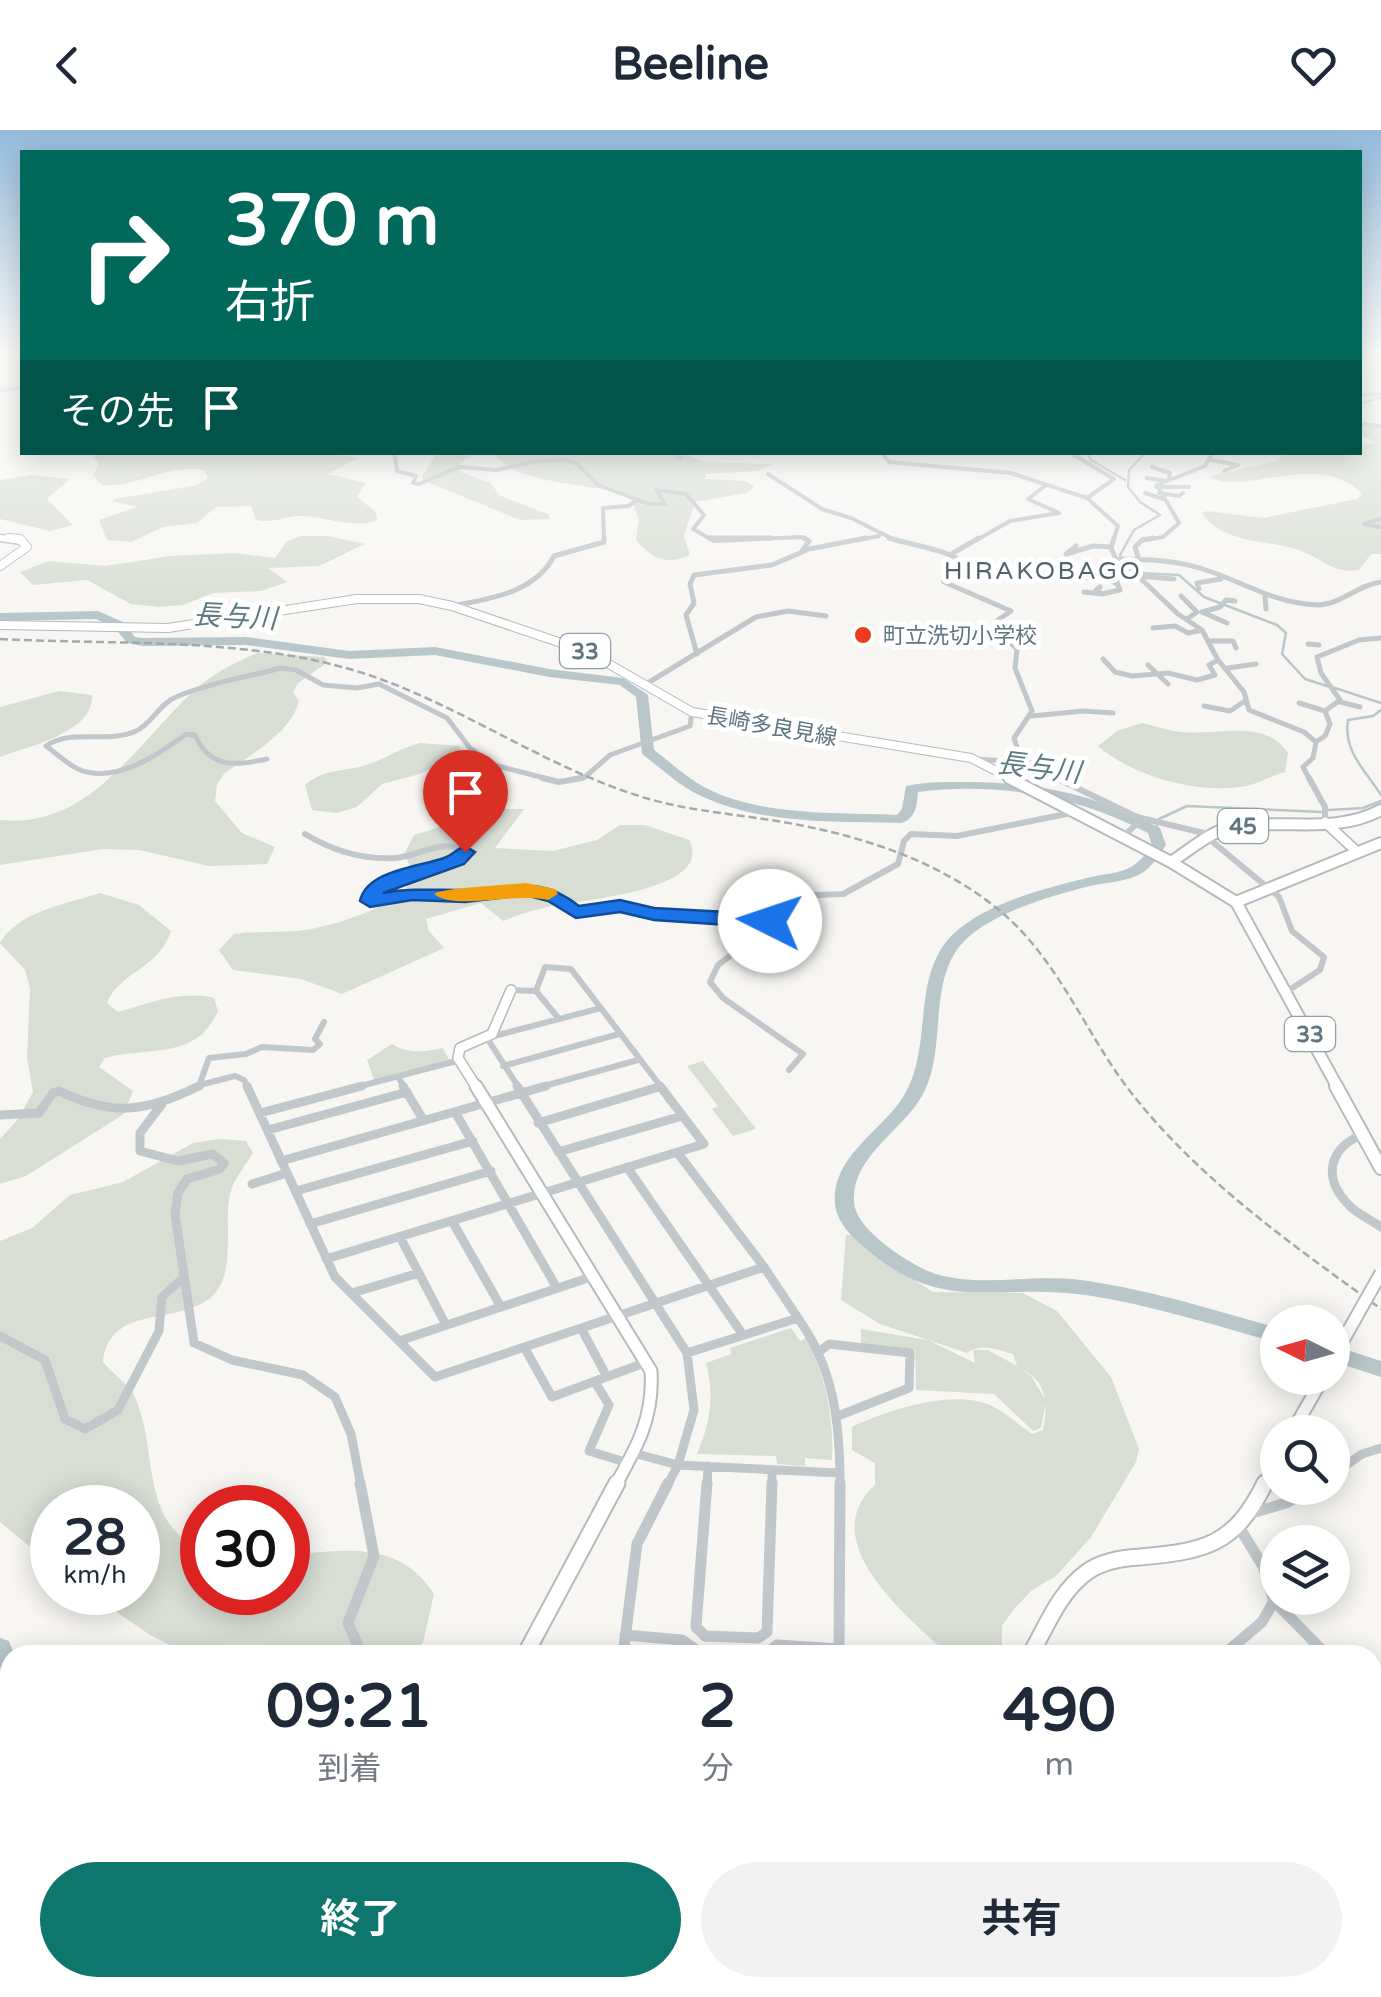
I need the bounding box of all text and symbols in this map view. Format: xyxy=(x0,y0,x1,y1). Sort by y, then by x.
icon: back xyxy=(40,38,95,93)
text: Beeline xyxy=(612,38,769,92)
icon: heart xyxy=(1286,38,1341,93)
text: 370 m xyxy=(225,180,439,264)
icon: right xyxy=(60,190,190,320)
text: 右折 xyxy=(225,276,315,330)
icon: arrive xyxy=(194,380,249,435)
text: その先 xyxy=(60,389,174,435)
district label: HIRAKOBAGO xyxy=(944,556,1142,586)
water label: 長与川 xyxy=(192,598,281,636)
place label: 町立洗切小学校 xyxy=(883,623,1037,649)
marker: 町立洗切小学校 xyxy=(852,624,874,646)
road number: 33 xyxy=(560,634,610,668)
street label: 長崎多良見線 xyxy=(705,703,839,751)
water label: 長与川 xyxy=(995,746,1086,790)
pin xyxy=(423,750,508,853)
icon: arrive xyxy=(438,765,493,820)
road number: 45 xyxy=(1218,809,1268,843)
position arrow xyxy=(718,869,822,973)
road number: 33 xyxy=(1285,1017,1335,1051)
north arrow xyxy=(1260,1305,1350,1395)
map controls xyxy=(1260,1305,1350,1615)
button: search xyxy=(1260,1415,1350,1505)
speed limit sign: 30 xyxy=(180,1485,310,1615)
text: 28 xyxy=(64,1508,126,1568)
button: layers xyxy=(1260,1525,1350,1615)
text: km/h xyxy=(64,1560,126,1590)
text: 09:21 xyxy=(266,1671,433,1743)
text: 2 xyxy=(699,1671,736,1743)
text: 490 xyxy=(1003,1675,1116,1747)
text: m xyxy=(1045,1746,1074,1784)
text: 到着 xyxy=(317,1750,381,1788)
text: 分 xyxy=(702,1750,734,1788)
button: 終了 xyxy=(40,1862,681,1977)
button: 共有 xyxy=(701,1862,1342,1977)

